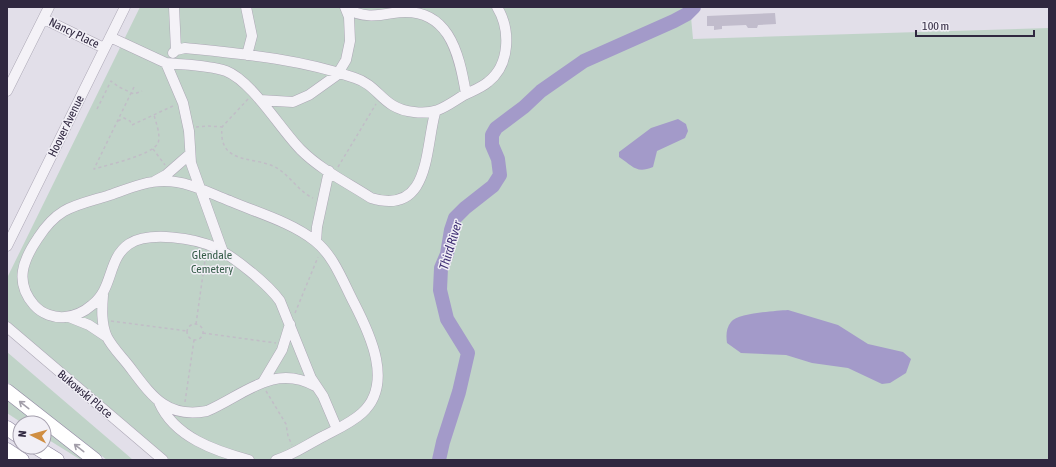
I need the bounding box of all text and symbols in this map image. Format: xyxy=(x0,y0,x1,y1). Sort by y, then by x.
scale bar xyxy=(916,12,1034,38)
street label: Nancy Place xyxy=(47,15,101,51)
text: 100 m xyxy=(922,19,949,33)
street label: Hoover Avenue xyxy=(45,93,87,159)
water label: Third River xyxy=(436,218,465,272)
park label: Glendale Cemetery xyxy=(191,248,233,276)
street label: Bukowski Place xyxy=(55,367,115,421)
one-way arrow xyxy=(19,400,30,409)
north arrow xyxy=(12,415,52,455)
text: N xyxy=(16,430,28,438)
one-way arrow xyxy=(73,443,84,452)

